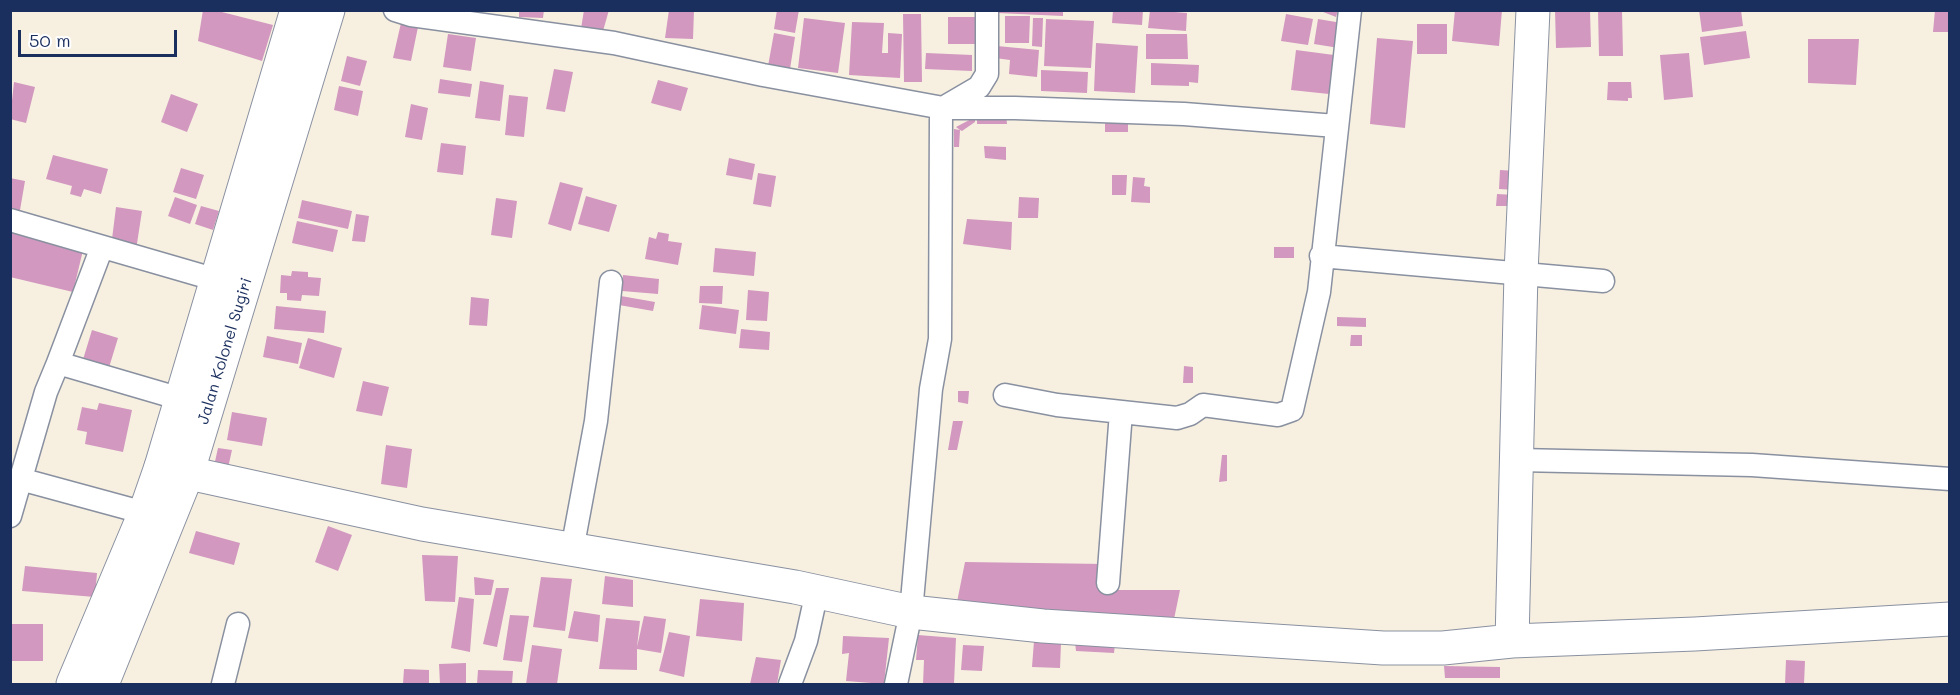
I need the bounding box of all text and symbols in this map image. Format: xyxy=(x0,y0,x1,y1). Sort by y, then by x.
scale bar xyxy=(21,18,180,56)
text: 50 m xyxy=(29,28,71,52)
street label: Jalan Kolonel Sugiri xyxy=(194,275,256,427)

